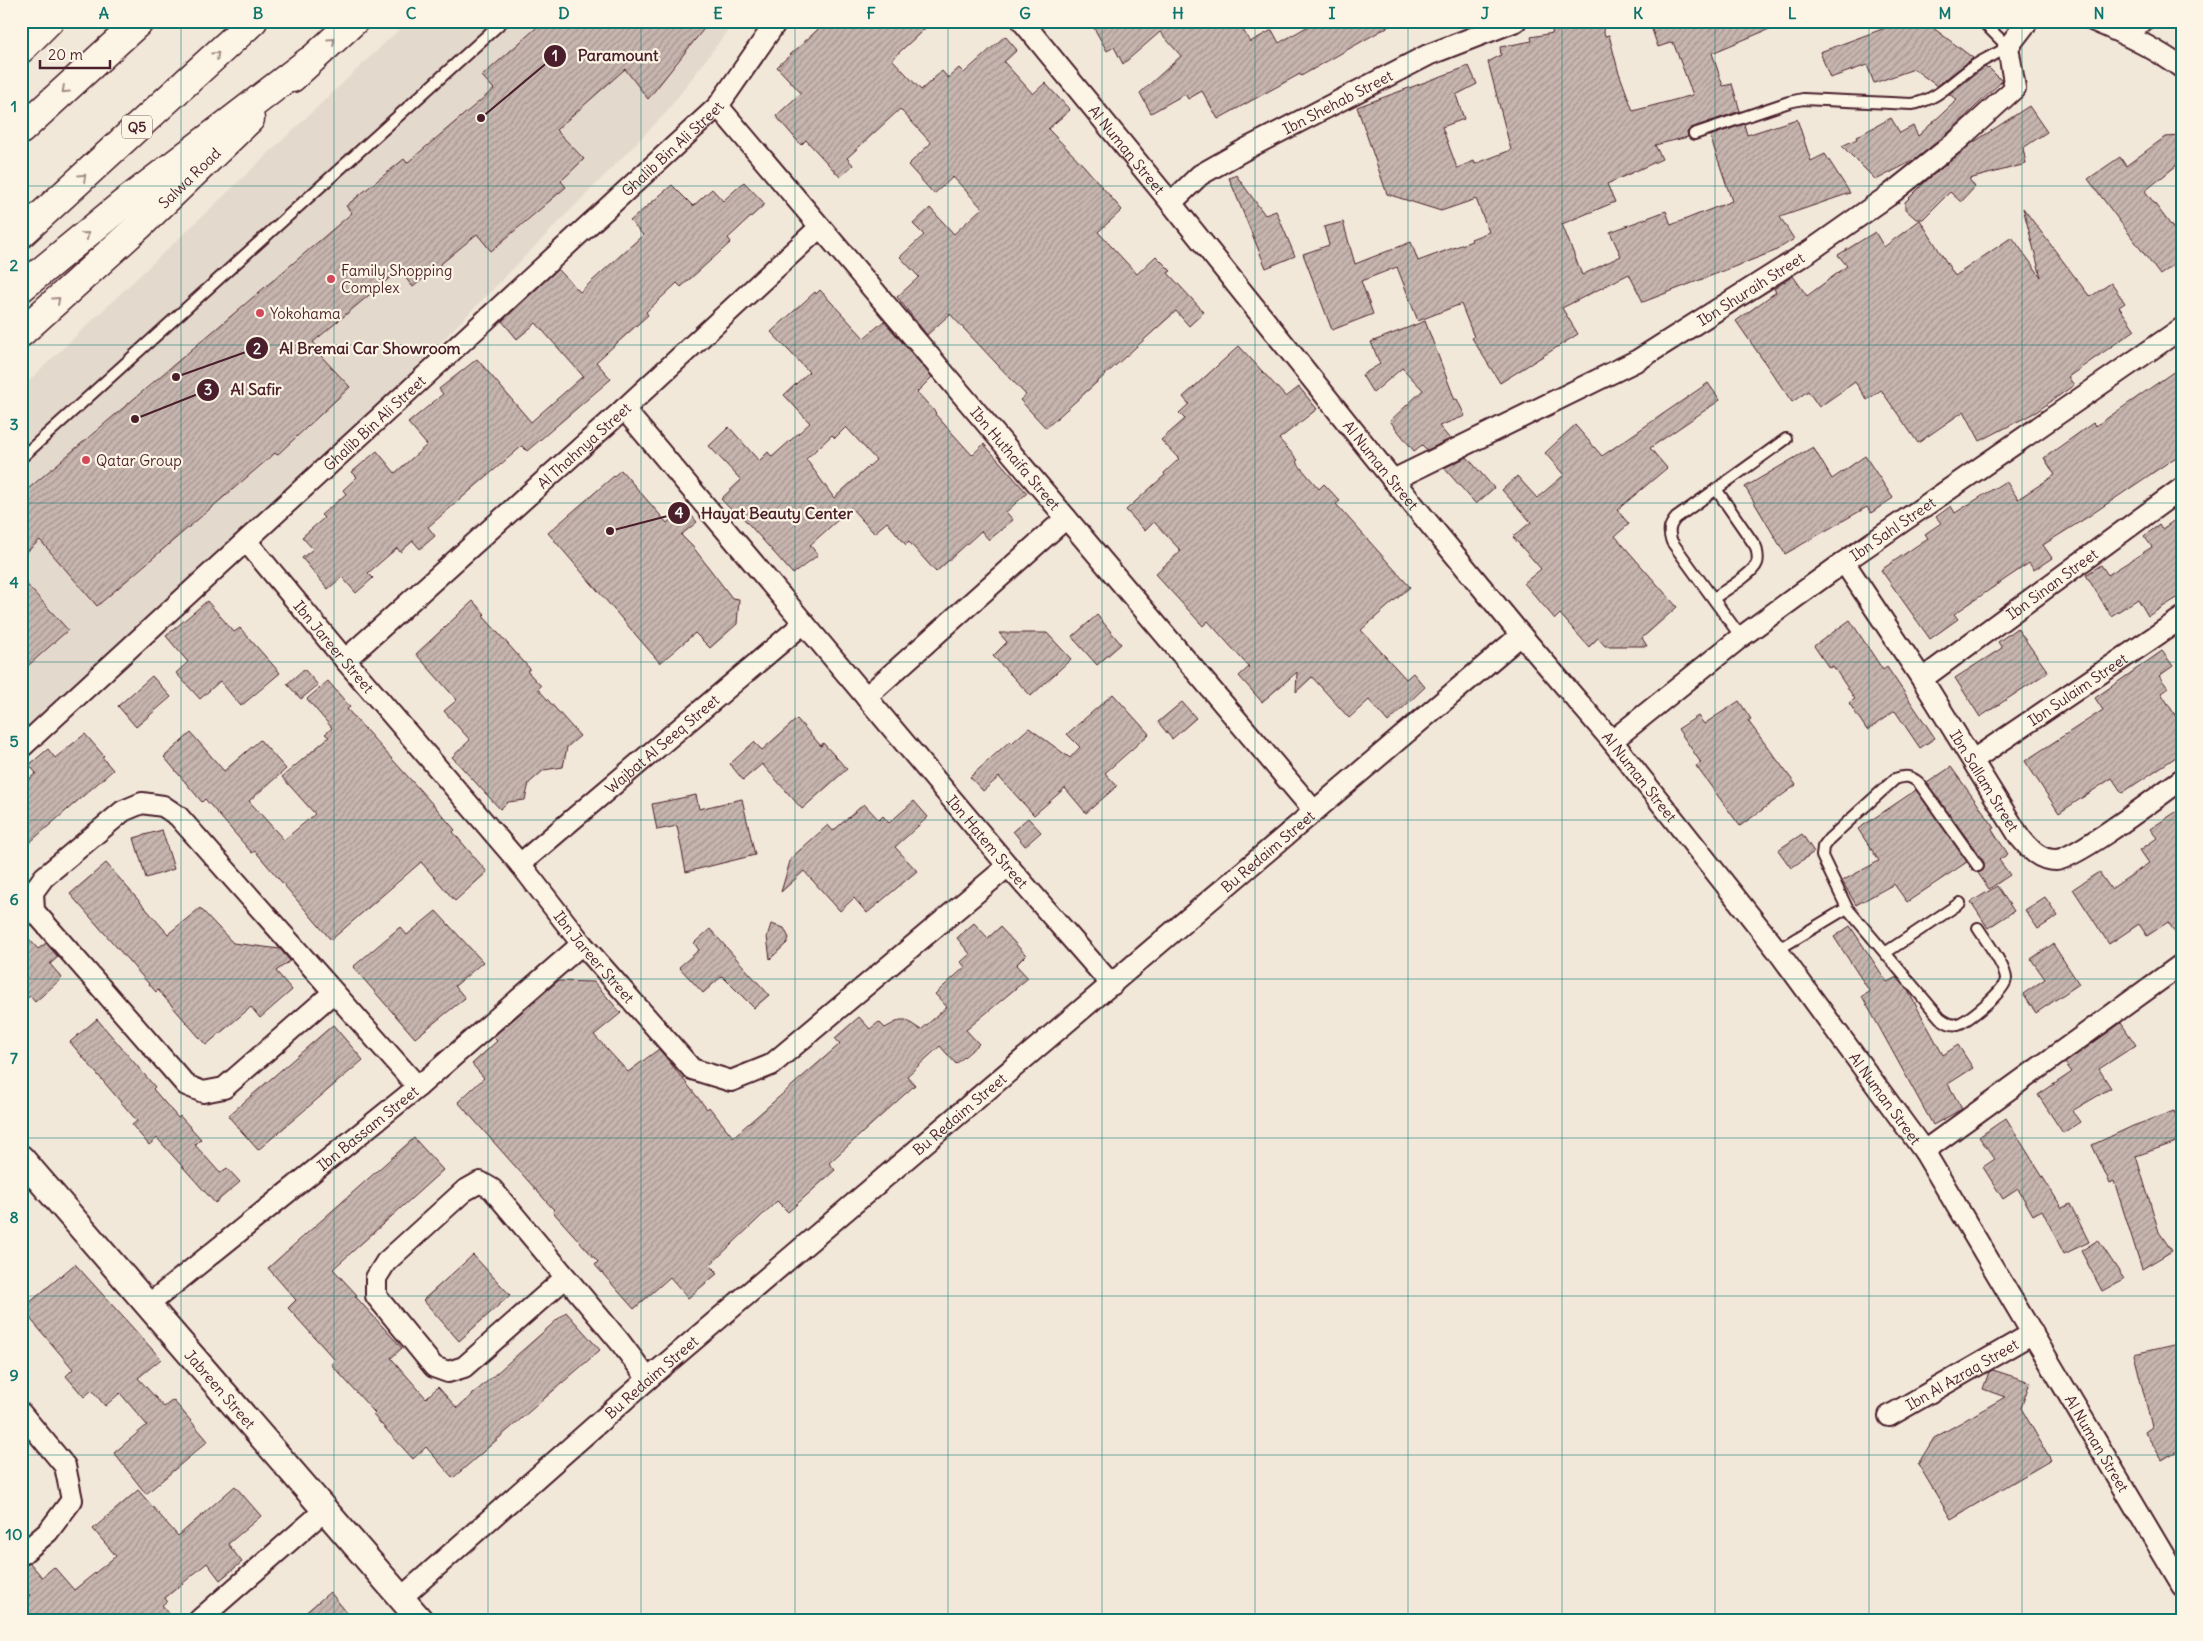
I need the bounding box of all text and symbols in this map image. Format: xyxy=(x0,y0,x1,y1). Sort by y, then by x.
text: A xyxy=(99,3,109,23)
text: B xyxy=(253,3,264,23)
text: C xyxy=(406,3,417,23)
text: D xyxy=(558,3,570,23)
text: E xyxy=(713,3,723,23)
text: F xyxy=(866,3,876,23)
text: G xyxy=(1019,3,1031,23)
text: H xyxy=(1172,3,1184,23)
text: I xyxy=(1329,3,1336,23)
text: J xyxy=(1481,3,1490,23)
text: K xyxy=(1633,3,1643,23)
text: L xyxy=(1788,3,1797,23)
text: M xyxy=(1939,3,1952,23)
text: N xyxy=(2093,3,2105,23)
scale bar xyxy=(40,38,110,70)
one-way arrow xyxy=(326,38,335,47)
callout: Paramount xyxy=(542,40,668,71)
text: 20 m xyxy=(48,45,83,64)
text: Paramount xyxy=(578,45,659,65)
text: 1 xyxy=(552,46,558,65)
one-way arrow xyxy=(210,52,219,61)
street label: Ibn Shehab Street xyxy=(1279,66,1396,138)
one-way arrow xyxy=(62,84,71,93)
text: 1 xyxy=(11,96,17,116)
street label: Ghalib Bin Ali Street xyxy=(617,98,728,200)
street label: Al Numan Street xyxy=(1085,101,1169,198)
road number: Q5 xyxy=(122,115,152,138)
street label: Salwa Road xyxy=(154,143,225,212)
one-way arrow xyxy=(77,174,86,183)
one-way arrow xyxy=(80,232,89,240)
street label: Ibn Shuraih Street xyxy=(1693,248,1808,330)
text: 2 xyxy=(10,255,19,275)
place label: Family Shopping Complex xyxy=(341,261,452,297)
marker: Family Shopping Complex xyxy=(325,273,337,285)
one-way arrow xyxy=(52,297,61,306)
place label: Yokohama xyxy=(270,304,341,323)
marker: Yokohama xyxy=(254,307,266,319)
callout: Al Bremai Car Showroom xyxy=(245,333,471,364)
text: Al Bremai Car Showroom xyxy=(279,338,461,358)
text: 2 xyxy=(253,339,261,358)
street label: Ghalib Bin Ali Street xyxy=(319,371,429,475)
callout: Al Safir xyxy=(196,374,292,405)
text: Al Safir xyxy=(230,379,282,399)
text: 3 xyxy=(204,380,212,399)
street label: Al Thahnya Street xyxy=(533,398,635,492)
street label: Ibn Huthaifa Street xyxy=(967,403,1065,514)
text: 3 xyxy=(9,414,19,434)
street label: Al Numan Street xyxy=(1339,416,1423,514)
place label: Qatar Group xyxy=(96,451,182,470)
marker: Qatar Group xyxy=(80,454,92,466)
street label: Ibn Sahl Street xyxy=(1846,492,1939,565)
callout: Hayat Beauty Center xyxy=(666,498,863,529)
text: 4 xyxy=(675,503,684,522)
text: Hayat Beauty Center xyxy=(701,503,853,524)
street label: Ibn Sinan Street xyxy=(2002,544,2101,623)
text: 4 xyxy=(9,572,19,592)
street label: Ibn Jareer Street xyxy=(290,596,378,697)
street label: Ibn Sulaim Street xyxy=(2024,649,2131,730)
street label: Wajbat Al Seeq Street xyxy=(601,690,723,797)
street label: Ibn Sallam Street xyxy=(1946,726,2023,835)
street label: Al Numan Street xyxy=(1598,727,1681,825)
text: 5 xyxy=(9,731,19,751)
street label: Ibn Hatem Street xyxy=(943,791,1032,892)
street label: Bu Redaim Street xyxy=(1217,806,1318,896)
text: 6 xyxy=(9,889,19,909)
street label: Ibn Jareer Street xyxy=(550,907,639,1007)
text: 7 xyxy=(10,1048,18,1068)
street label: Al Numan Street xyxy=(1845,1048,1926,1148)
street label: Bu Redaim Street xyxy=(908,1069,1010,1159)
street label: Ibn Bassam Street xyxy=(313,1081,422,1174)
text: 8 xyxy=(9,1207,19,1227)
street label: Bu Redaim Street xyxy=(601,1331,702,1422)
street label: Ibn Al Azraq Street xyxy=(1902,1334,2022,1414)
street label: Jabreen Street xyxy=(181,1345,260,1432)
text: 9 xyxy=(9,1365,19,1385)
street label: Al Numan Street xyxy=(2061,1391,2133,1495)
text: 10 xyxy=(6,1524,22,1544)

